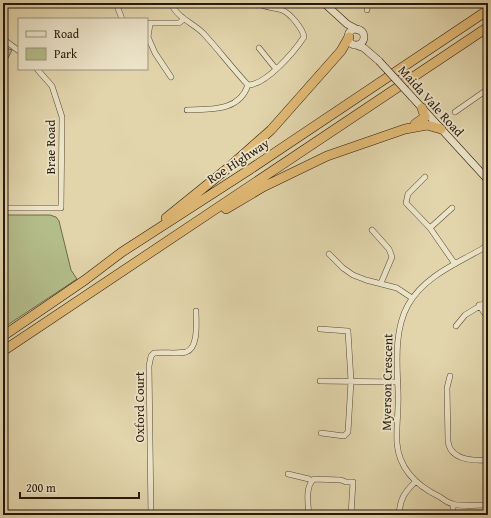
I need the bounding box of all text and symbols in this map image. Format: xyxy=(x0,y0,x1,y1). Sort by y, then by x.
legend xyxy=(18,18,148,70)
text: Road xyxy=(54,25,80,42)
text: Park xyxy=(54,45,78,62)
street label: Maida Vale Road xyxy=(394,61,468,141)
street label: Brae Road xyxy=(41,119,60,174)
street label: Roe Highway xyxy=(203,133,273,188)
street label: Myerson Crescent xyxy=(377,333,397,431)
street label: Oxford Court xyxy=(130,371,149,443)
scale bar xyxy=(20,474,139,500)
text: 200 m xyxy=(26,479,56,496)

